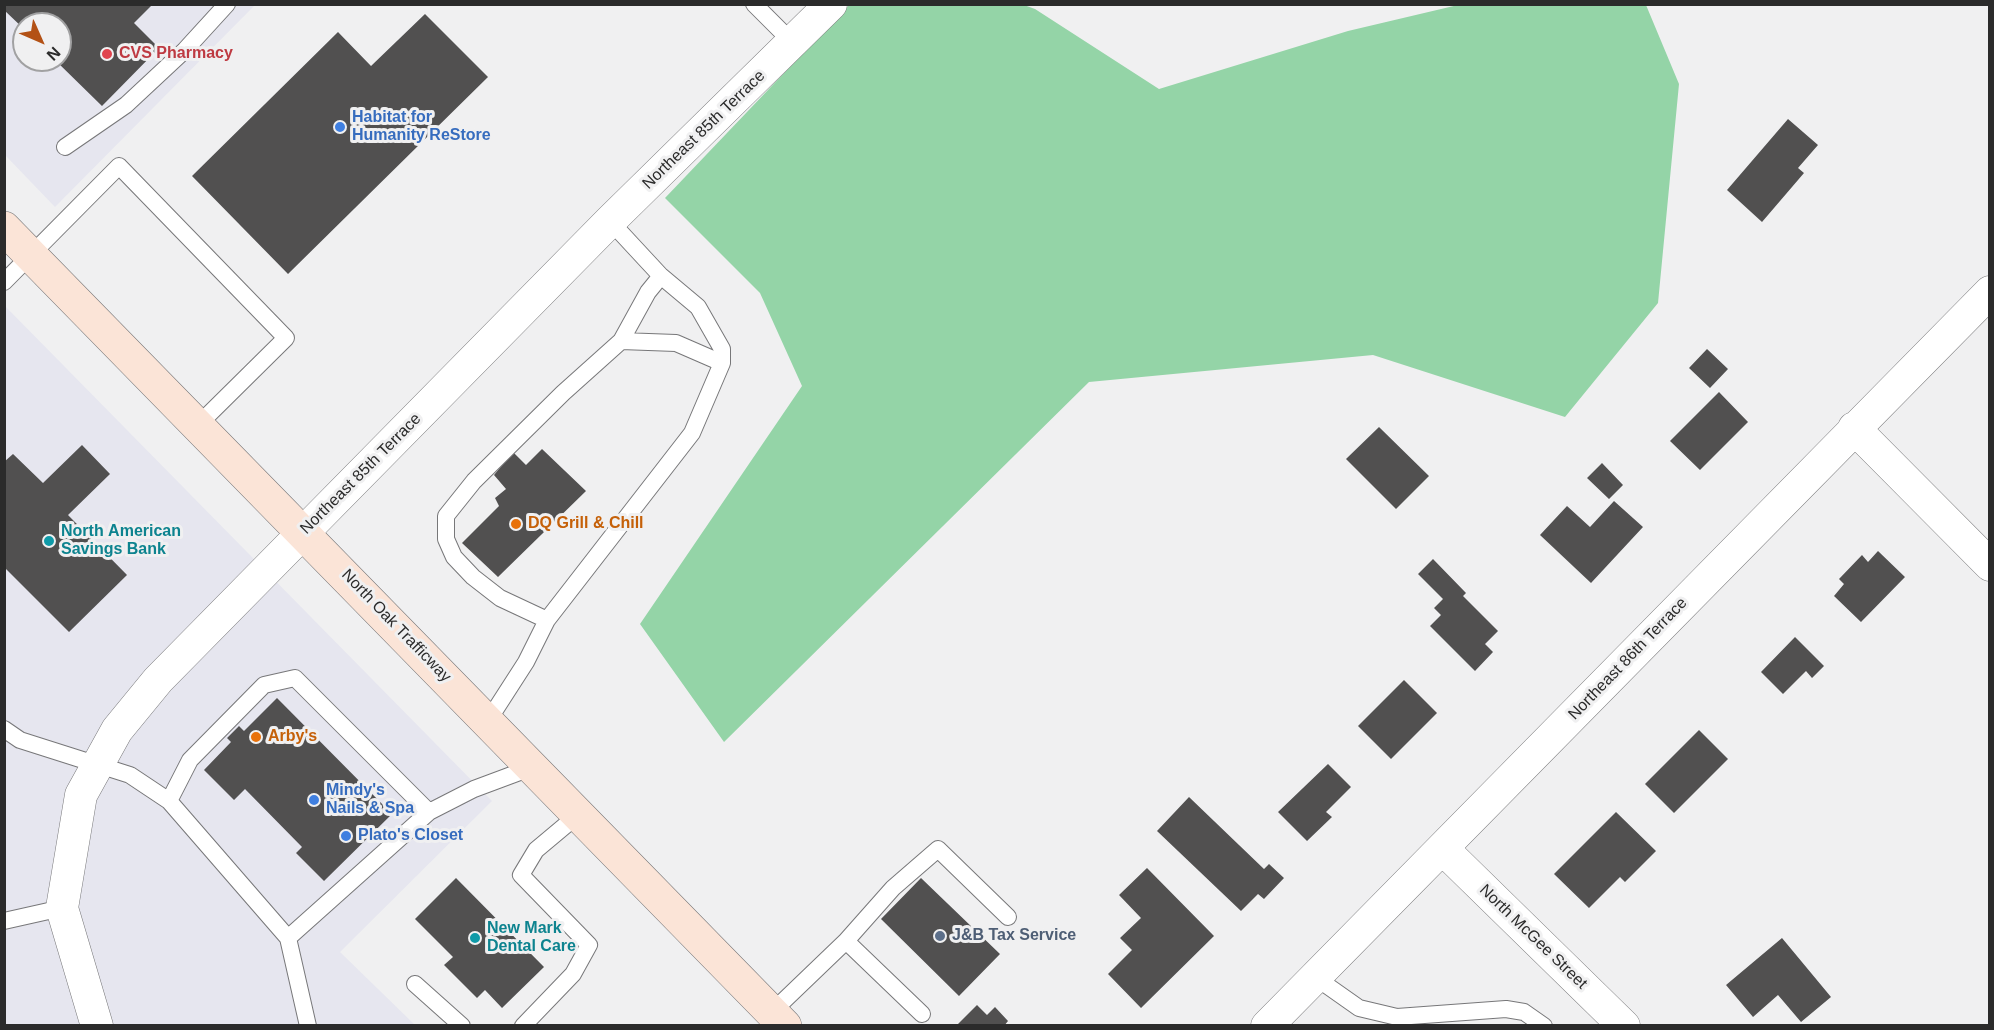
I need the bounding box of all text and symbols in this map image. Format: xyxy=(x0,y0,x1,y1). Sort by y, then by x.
north arrow xyxy=(12,12,72,72)
text: N xyxy=(44,44,64,64)
place label: CVS Pharmacy xyxy=(119,44,233,64)
marker: CVS Pharmacy xyxy=(100,47,114,61)
street label: Northeast 85th Terrace xyxy=(639,67,769,193)
place label: Habitat for Humanity ReStore xyxy=(352,108,491,146)
marker: Habitat for Humanity ReStore xyxy=(333,120,347,134)
street label: Northeast 85th Terrace xyxy=(297,410,425,538)
place label: DQ Grill & Chill xyxy=(528,514,644,534)
marker: DQ Grill & Chill xyxy=(509,517,523,531)
place label: North American Savings Bank xyxy=(61,522,181,560)
marker: North American Savings Bank xyxy=(42,534,56,548)
street label: North Oak Trafficway xyxy=(337,566,455,686)
street label: Northeast 86th Terrace xyxy=(1565,594,1691,724)
place label: Arby's xyxy=(268,727,317,747)
marker: Arby's xyxy=(249,730,263,744)
place label: Mindy's Nails & Spa xyxy=(326,781,414,819)
marker: Mindy's Nails & Spa xyxy=(307,793,321,807)
place label: Plato's Closet xyxy=(358,826,463,846)
marker: Plato's Closet xyxy=(339,829,353,843)
street label: North McGee Street xyxy=(1475,881,1591,993)
place label: New Mark Dental Care xyxy=(487,919,576,957)
place label: J&B Tax Service xyxy=(952,926,1076,946)
marker: J&B Tax Service xyxy=(933,929,947,943)
marker: New Mark Dental Care xyxy=(468,931,482,945)

